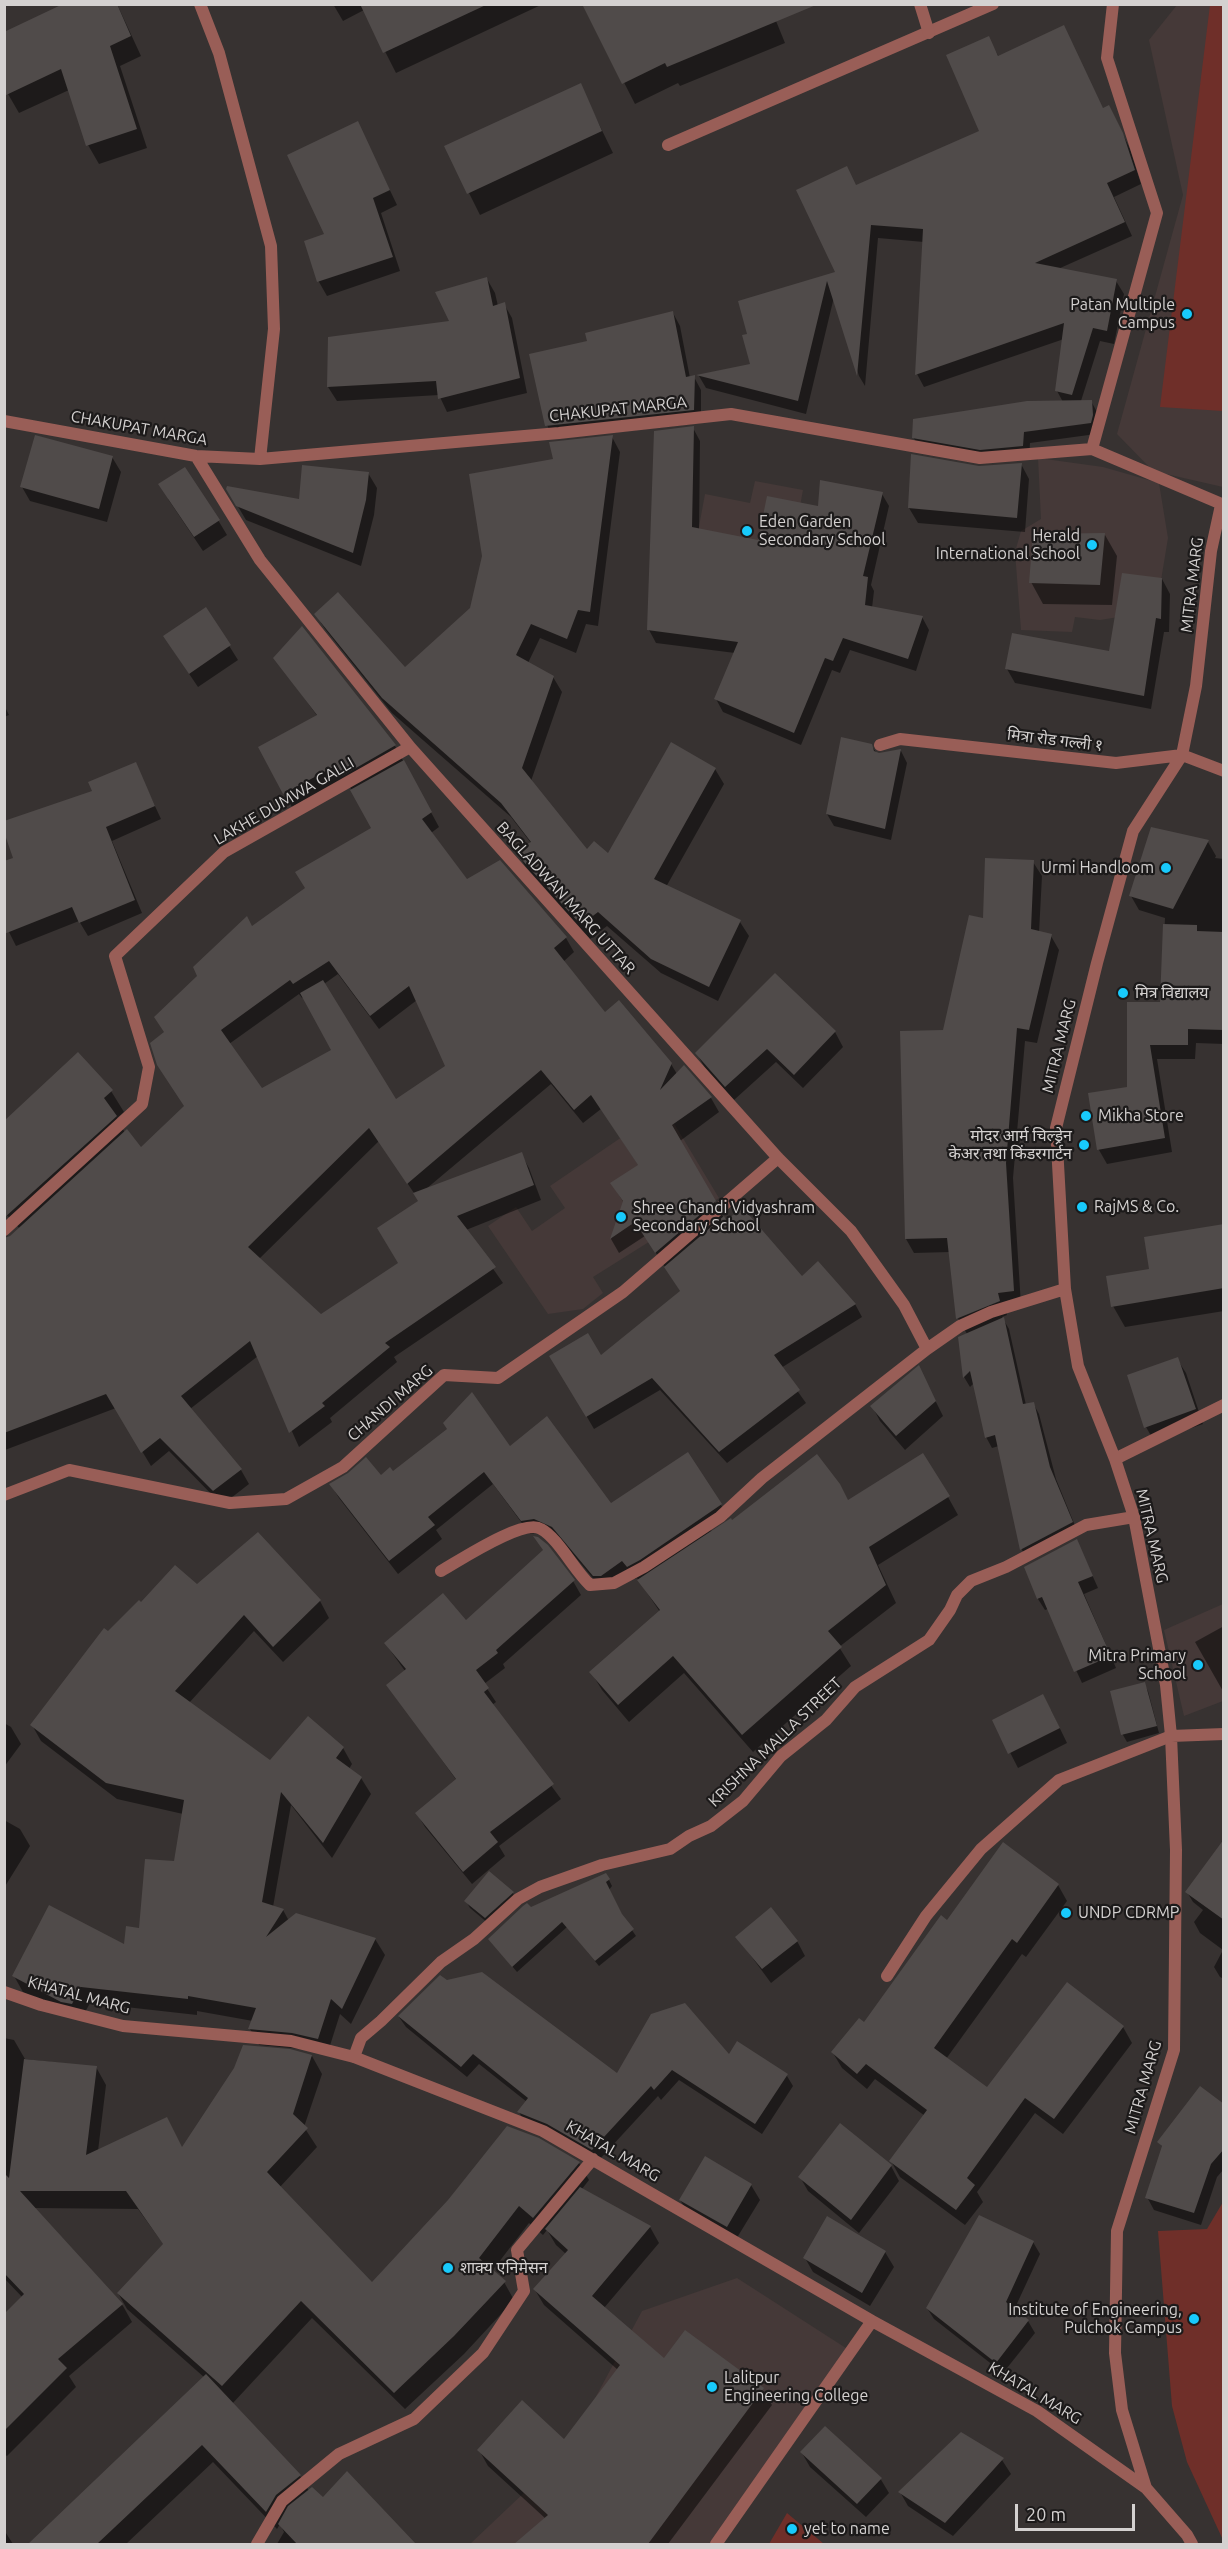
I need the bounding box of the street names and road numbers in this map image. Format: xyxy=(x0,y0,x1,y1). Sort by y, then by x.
street label: CHAKUPAT MARGA xyxy=(548,392,688,426)
street label: CHAKUPAT MARGA xyxy=(69,407,209,449)
street label: MITRA MARG xyxy=(1177,536,1207,634)
street label: मित्रा रोड गल्ली १ xyxy=(1006,725,1104,755)
street label: LAKHE DUMWA GALLI xyxy=(210,753,358,849)
street label: BAGLADWAN MARG UTTAR xyxy=(493,818,639,978)
street label: MITRA MARG xyxy=(1038,997,1080,1095)
street label: CHANDI MARG xyxy=(343,1361,437,1445)
street label: MITRA MARG xyxy=(1132,1487,1172,1585)
street label: KRISHNA MALLA STREET xyxy=(704,1673,846,1811)
street label: KHATAL MARG xyxy=(26,1972,132,2018)
street label: MITRA MARG xyxy=(1121,2038,1165,2136)
street label: KHATAL MARG xyxy=(563,2116,663,2186)
street label: KHATAL MARG xyxy=(985,2358,1085,2428)

